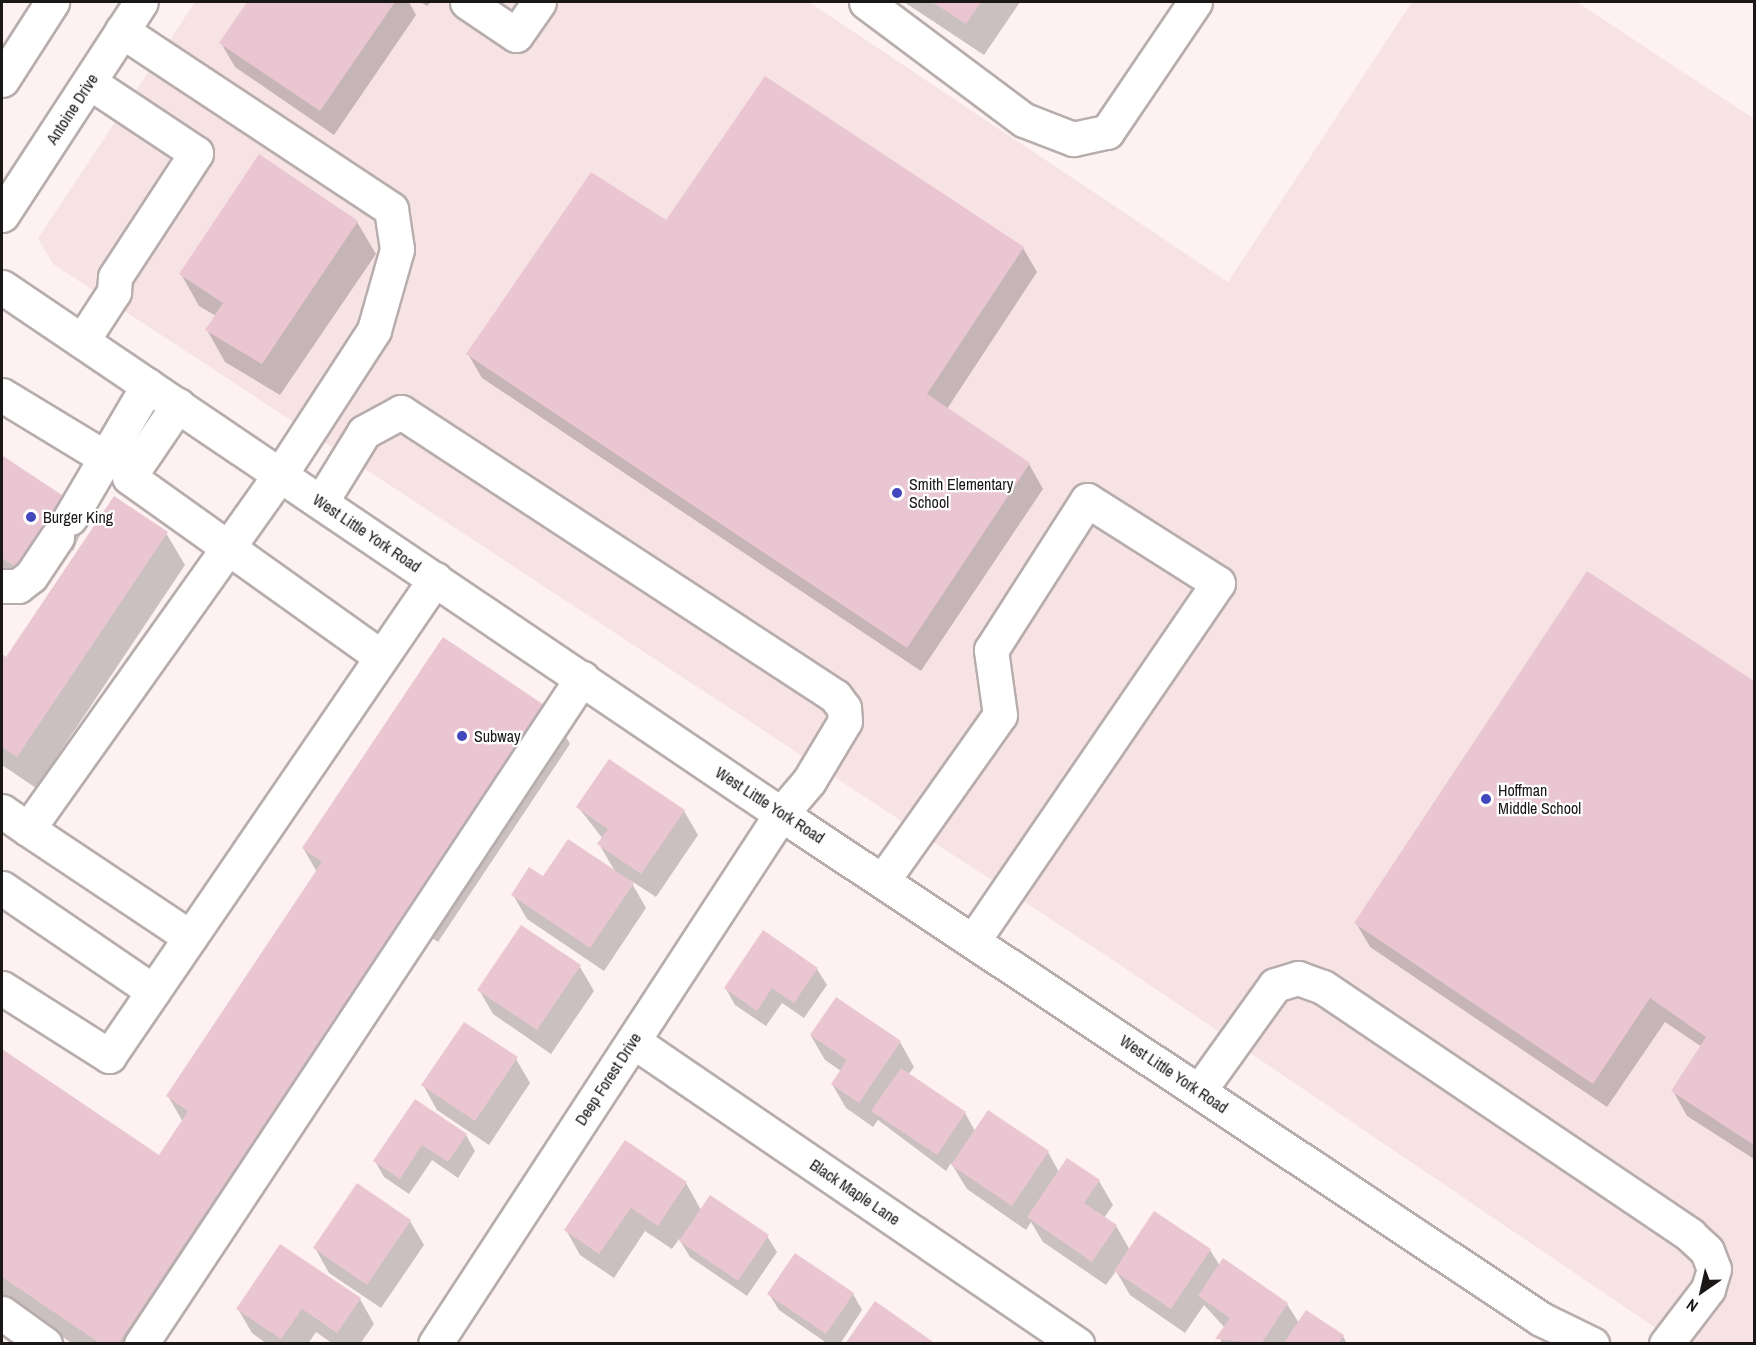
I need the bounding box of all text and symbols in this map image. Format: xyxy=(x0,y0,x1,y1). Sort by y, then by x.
street label: Antoine Drive xyxy=(42,70,102,148)
place label: Smith Elementary School xyxy=(909,474,1013,512)
marker: Smith Elementary School xyxy=(890,486,904,500)
street label: West Little York Road xyxy=(309,490,425,576)
place label: Burger King xyxy=(43,507,113,527)
marker: Burger King xyxy=(24,510,38,524)
place label: Subway xyxy=(474,726,521,746)
marker: Subway xyxy=(455,729,469,743)
street label: West Little York Road xyxy=(712,763,828,847)
place label: Hoffman Middle School xyxy=(1498,780,1581,818)
marker: Hoffman Middle School xyxy=(1479,792,1493,806)
street label: Deep Forest Drive xyxy=(571,1029,645,1129)
street label: West Little York Road xyxy=(1116,1031,1232,1117)
street label: Black Maple Lane xyxy=(806,1155,904,1229)
north arrow xyxy=(1672,1261,1732,1321)
text: N xyxy=(1682,1294,1702,1318)

